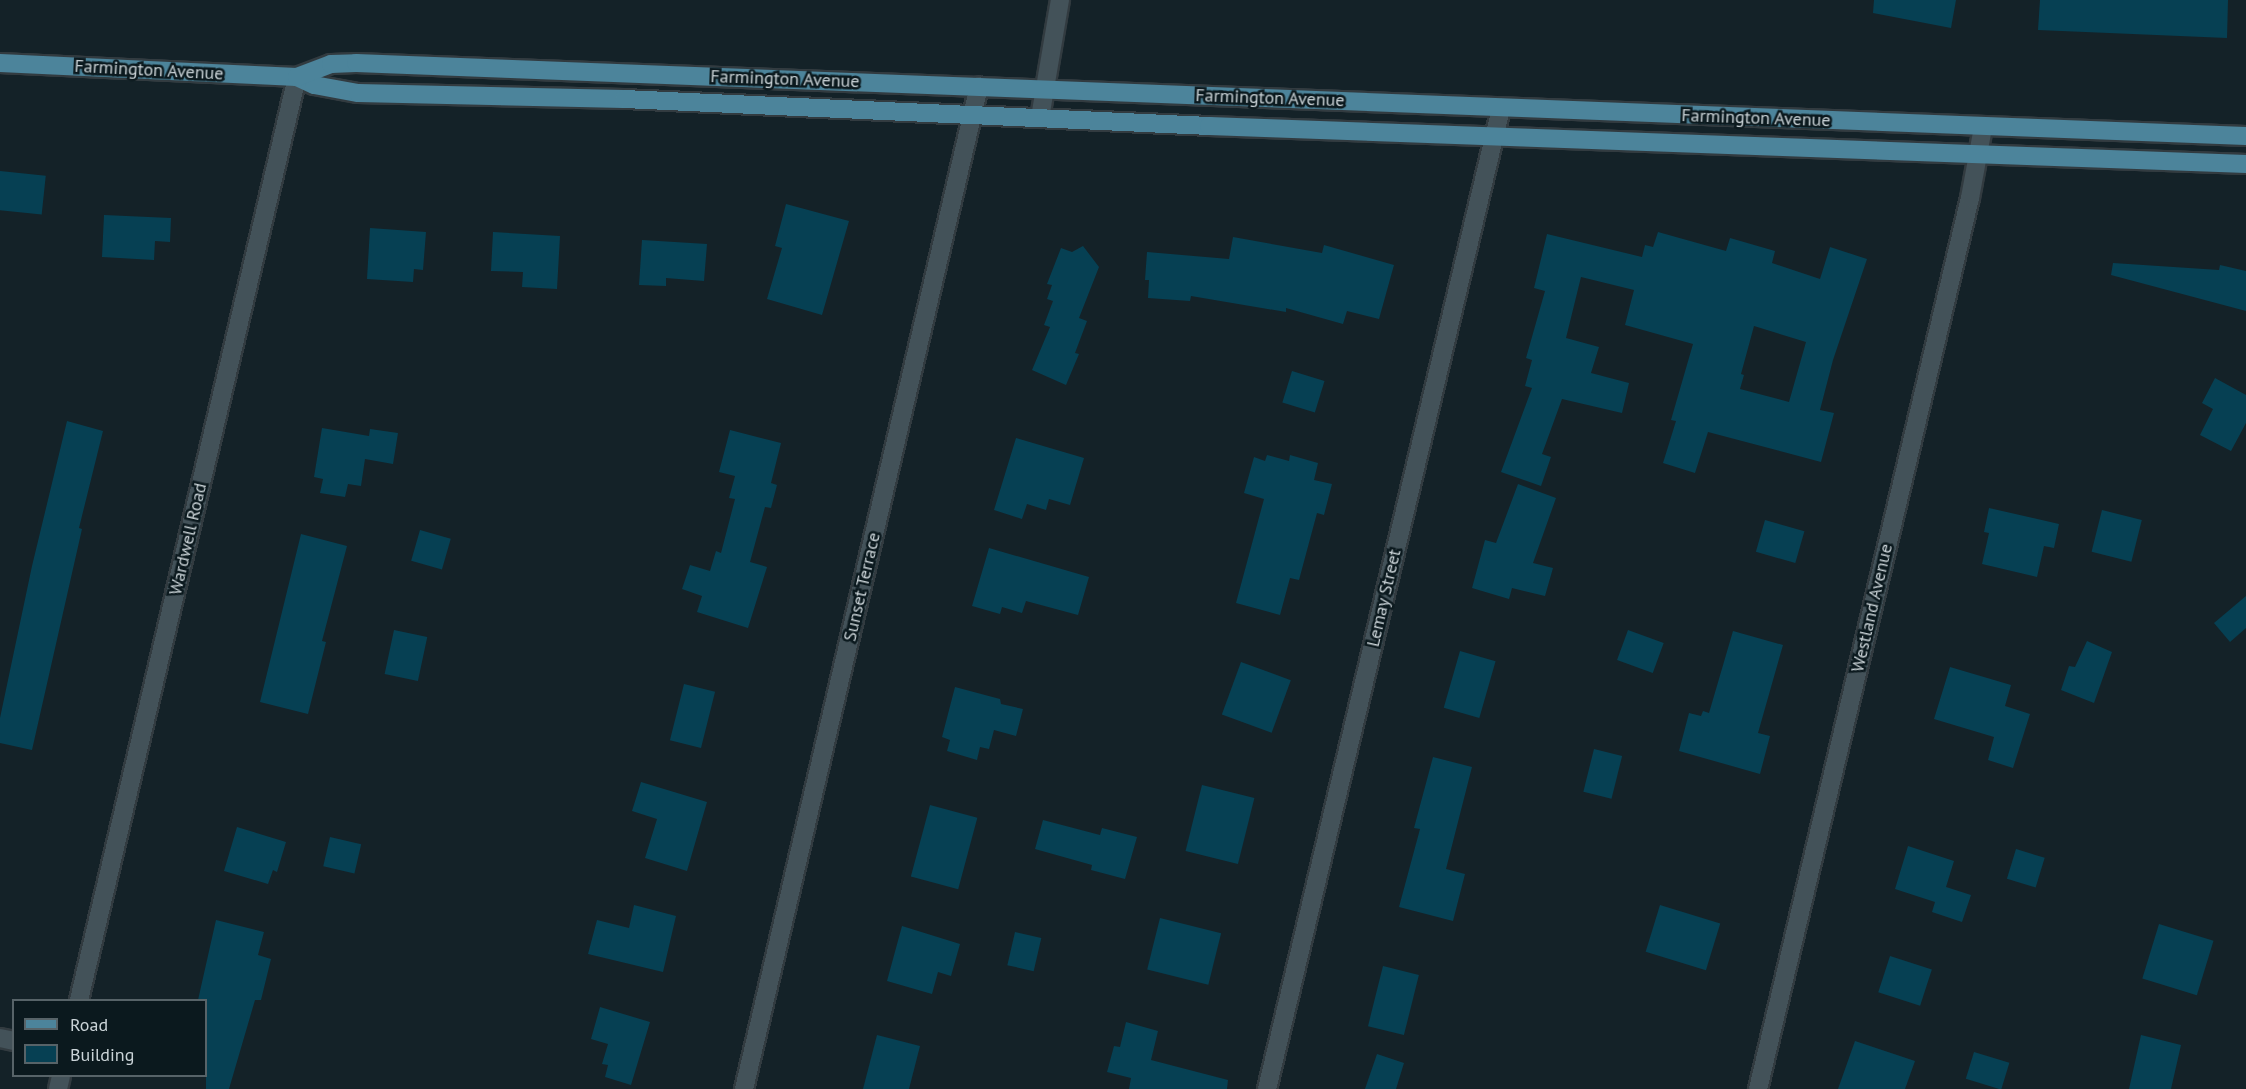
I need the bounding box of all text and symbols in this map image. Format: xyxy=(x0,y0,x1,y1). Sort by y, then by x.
street label: Farmington Avenue xyxy=(74,55,224,85)
street label: Farmington Avenue xyxy=(710,66,860,92)
street label: Farmington Avenue xyxy=(1195,85,1345,111)
street label: Farmington Avenue xyxy=(1681,105,1831,131)
street label: Wardwell Road xyxy=(165,481,211,597)
street label: Sunset Terrace xyxy=(839,530,885,644)
street label: Westland Avenue xyxy=(1847,541,1897,675)
street label: Lemay Street xyxy=(1362,547,1406,649)
legend xyxy=(12,999,207,1077)
text: Road xyxy=(70,1013,108,1036)
text: Building xyxy=(70,1043,134,1066)

